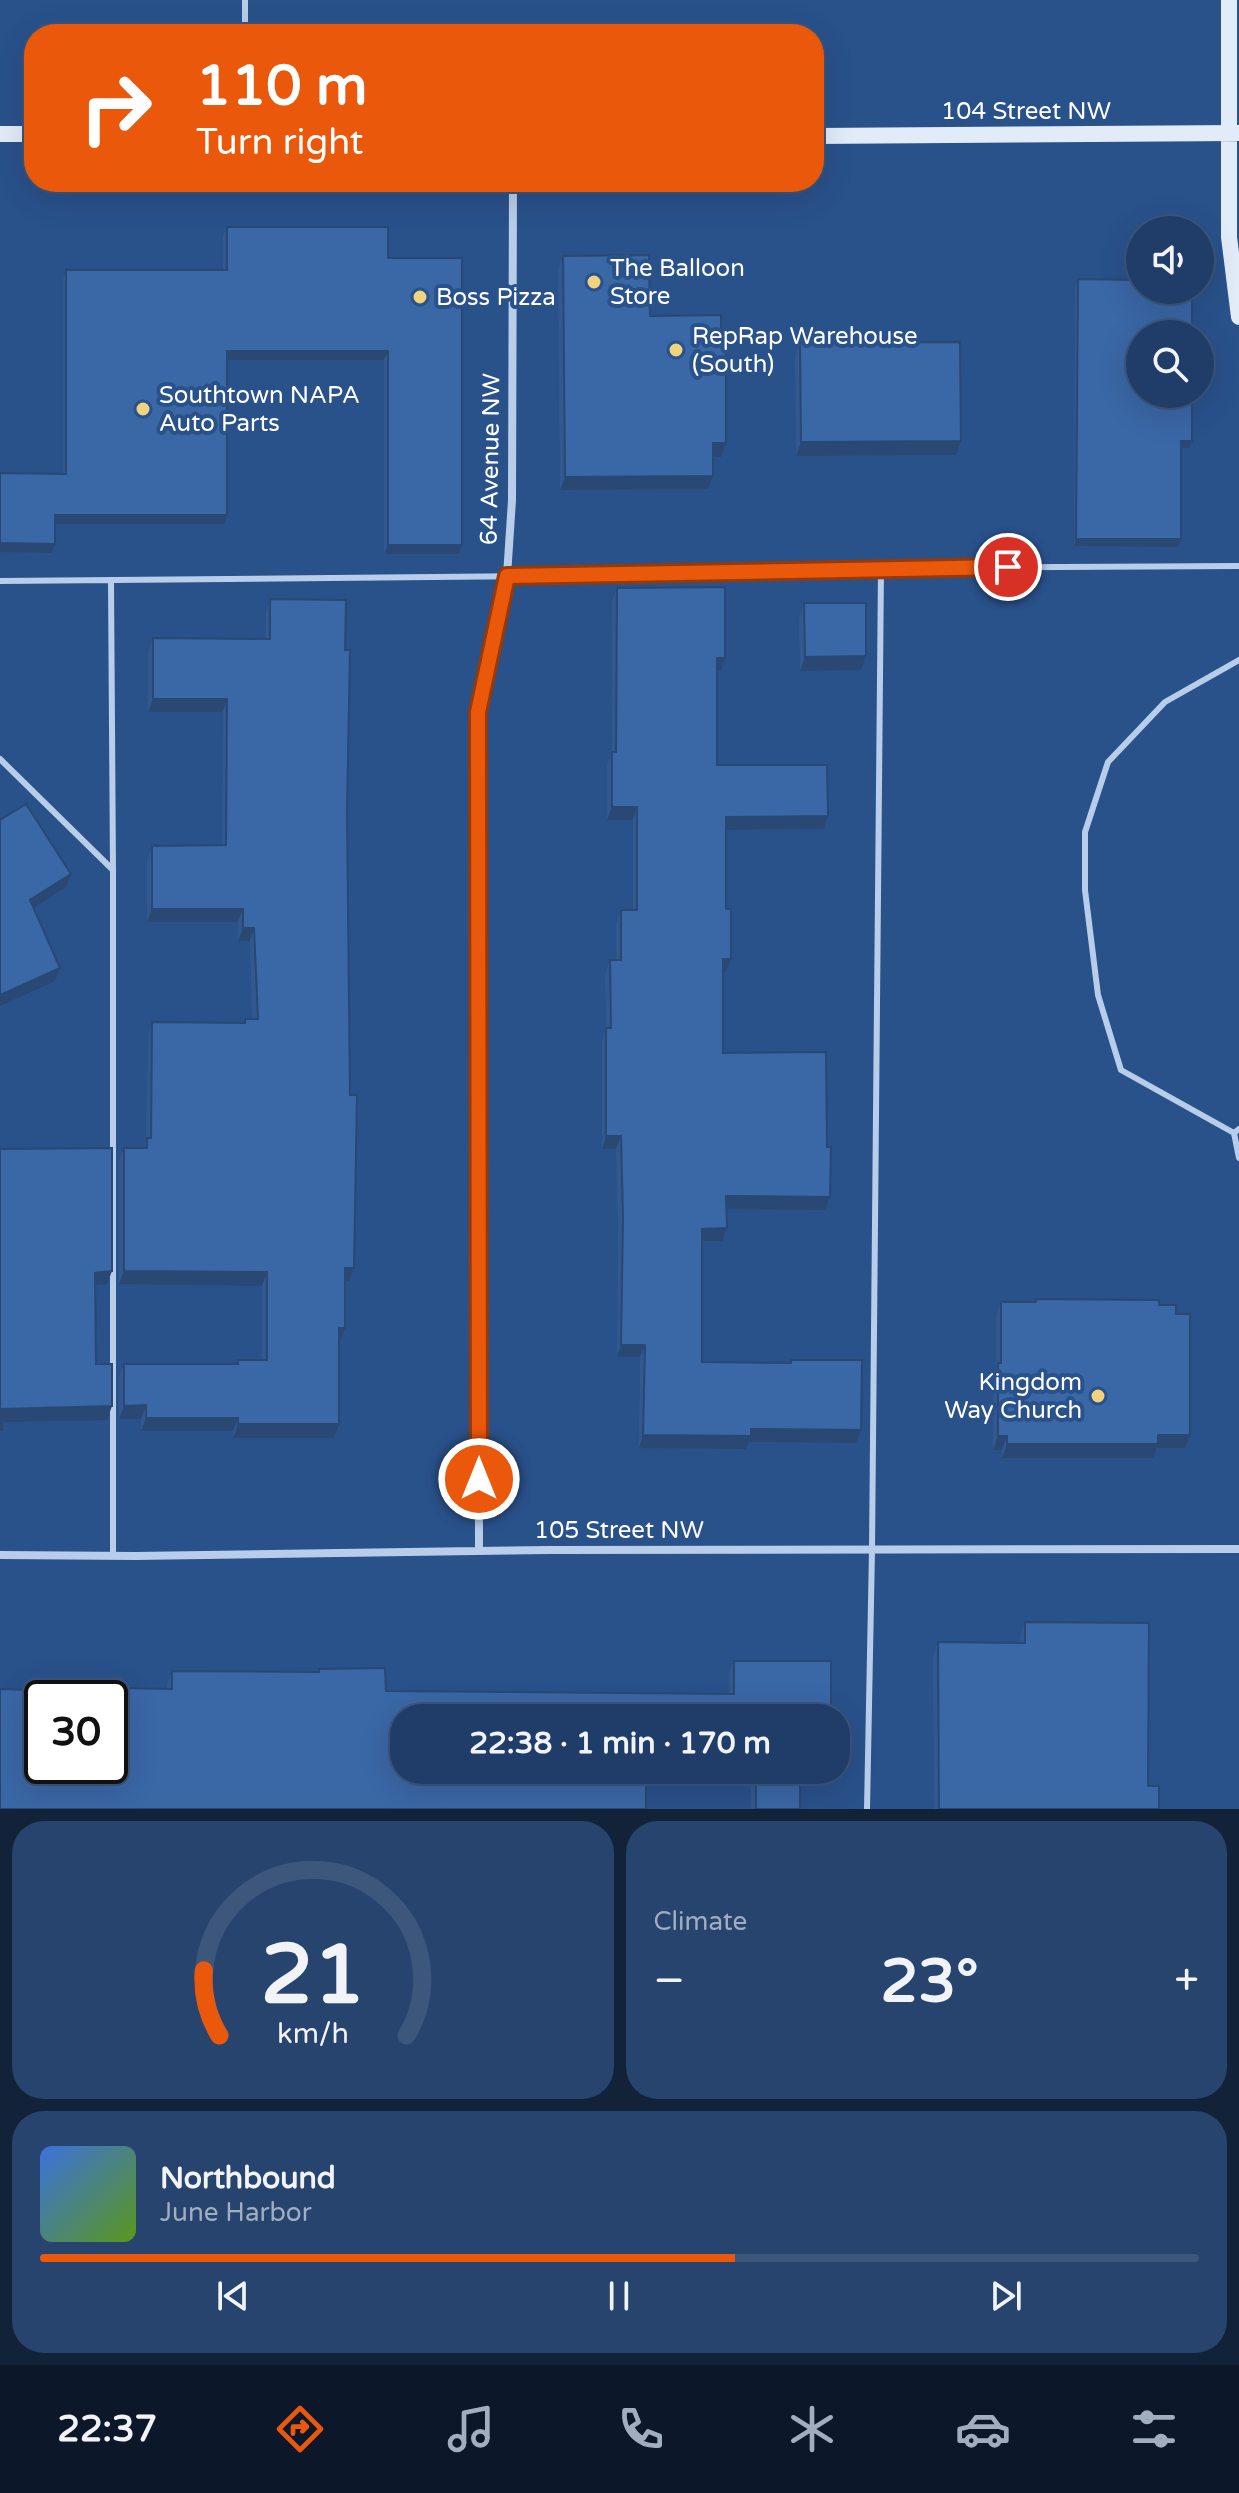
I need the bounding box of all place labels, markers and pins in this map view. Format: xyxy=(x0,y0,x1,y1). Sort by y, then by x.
place label: The Balloon Store xyxy=(610,254,745,311)
marker: The Balloon Store xyxy=(585,273,603,291)
place label: Boss Pizza xyxy=(436,283,556,312)
marker: Boss Pizza xyxy=(411,288,429,306)
place label: RepRap Warehouse (South) xyxy=(692,322,918,379)
marker: RepRap Warehouse (South) xyxy=(667,341,685,359)
place label: Southtown NAPA Auto Parts xyxy=(159,381,360,438)
marker: Southtown NAPA Auto Parts xyxy=(134,400,152,418)
pin xyxy=(974,533,1042,601)
place label: Kingdom Way Church xyxy=(944,1368,1082,1425)
marker: Kingdom Way Church xyxy=(1089,1387,1107,1405)

